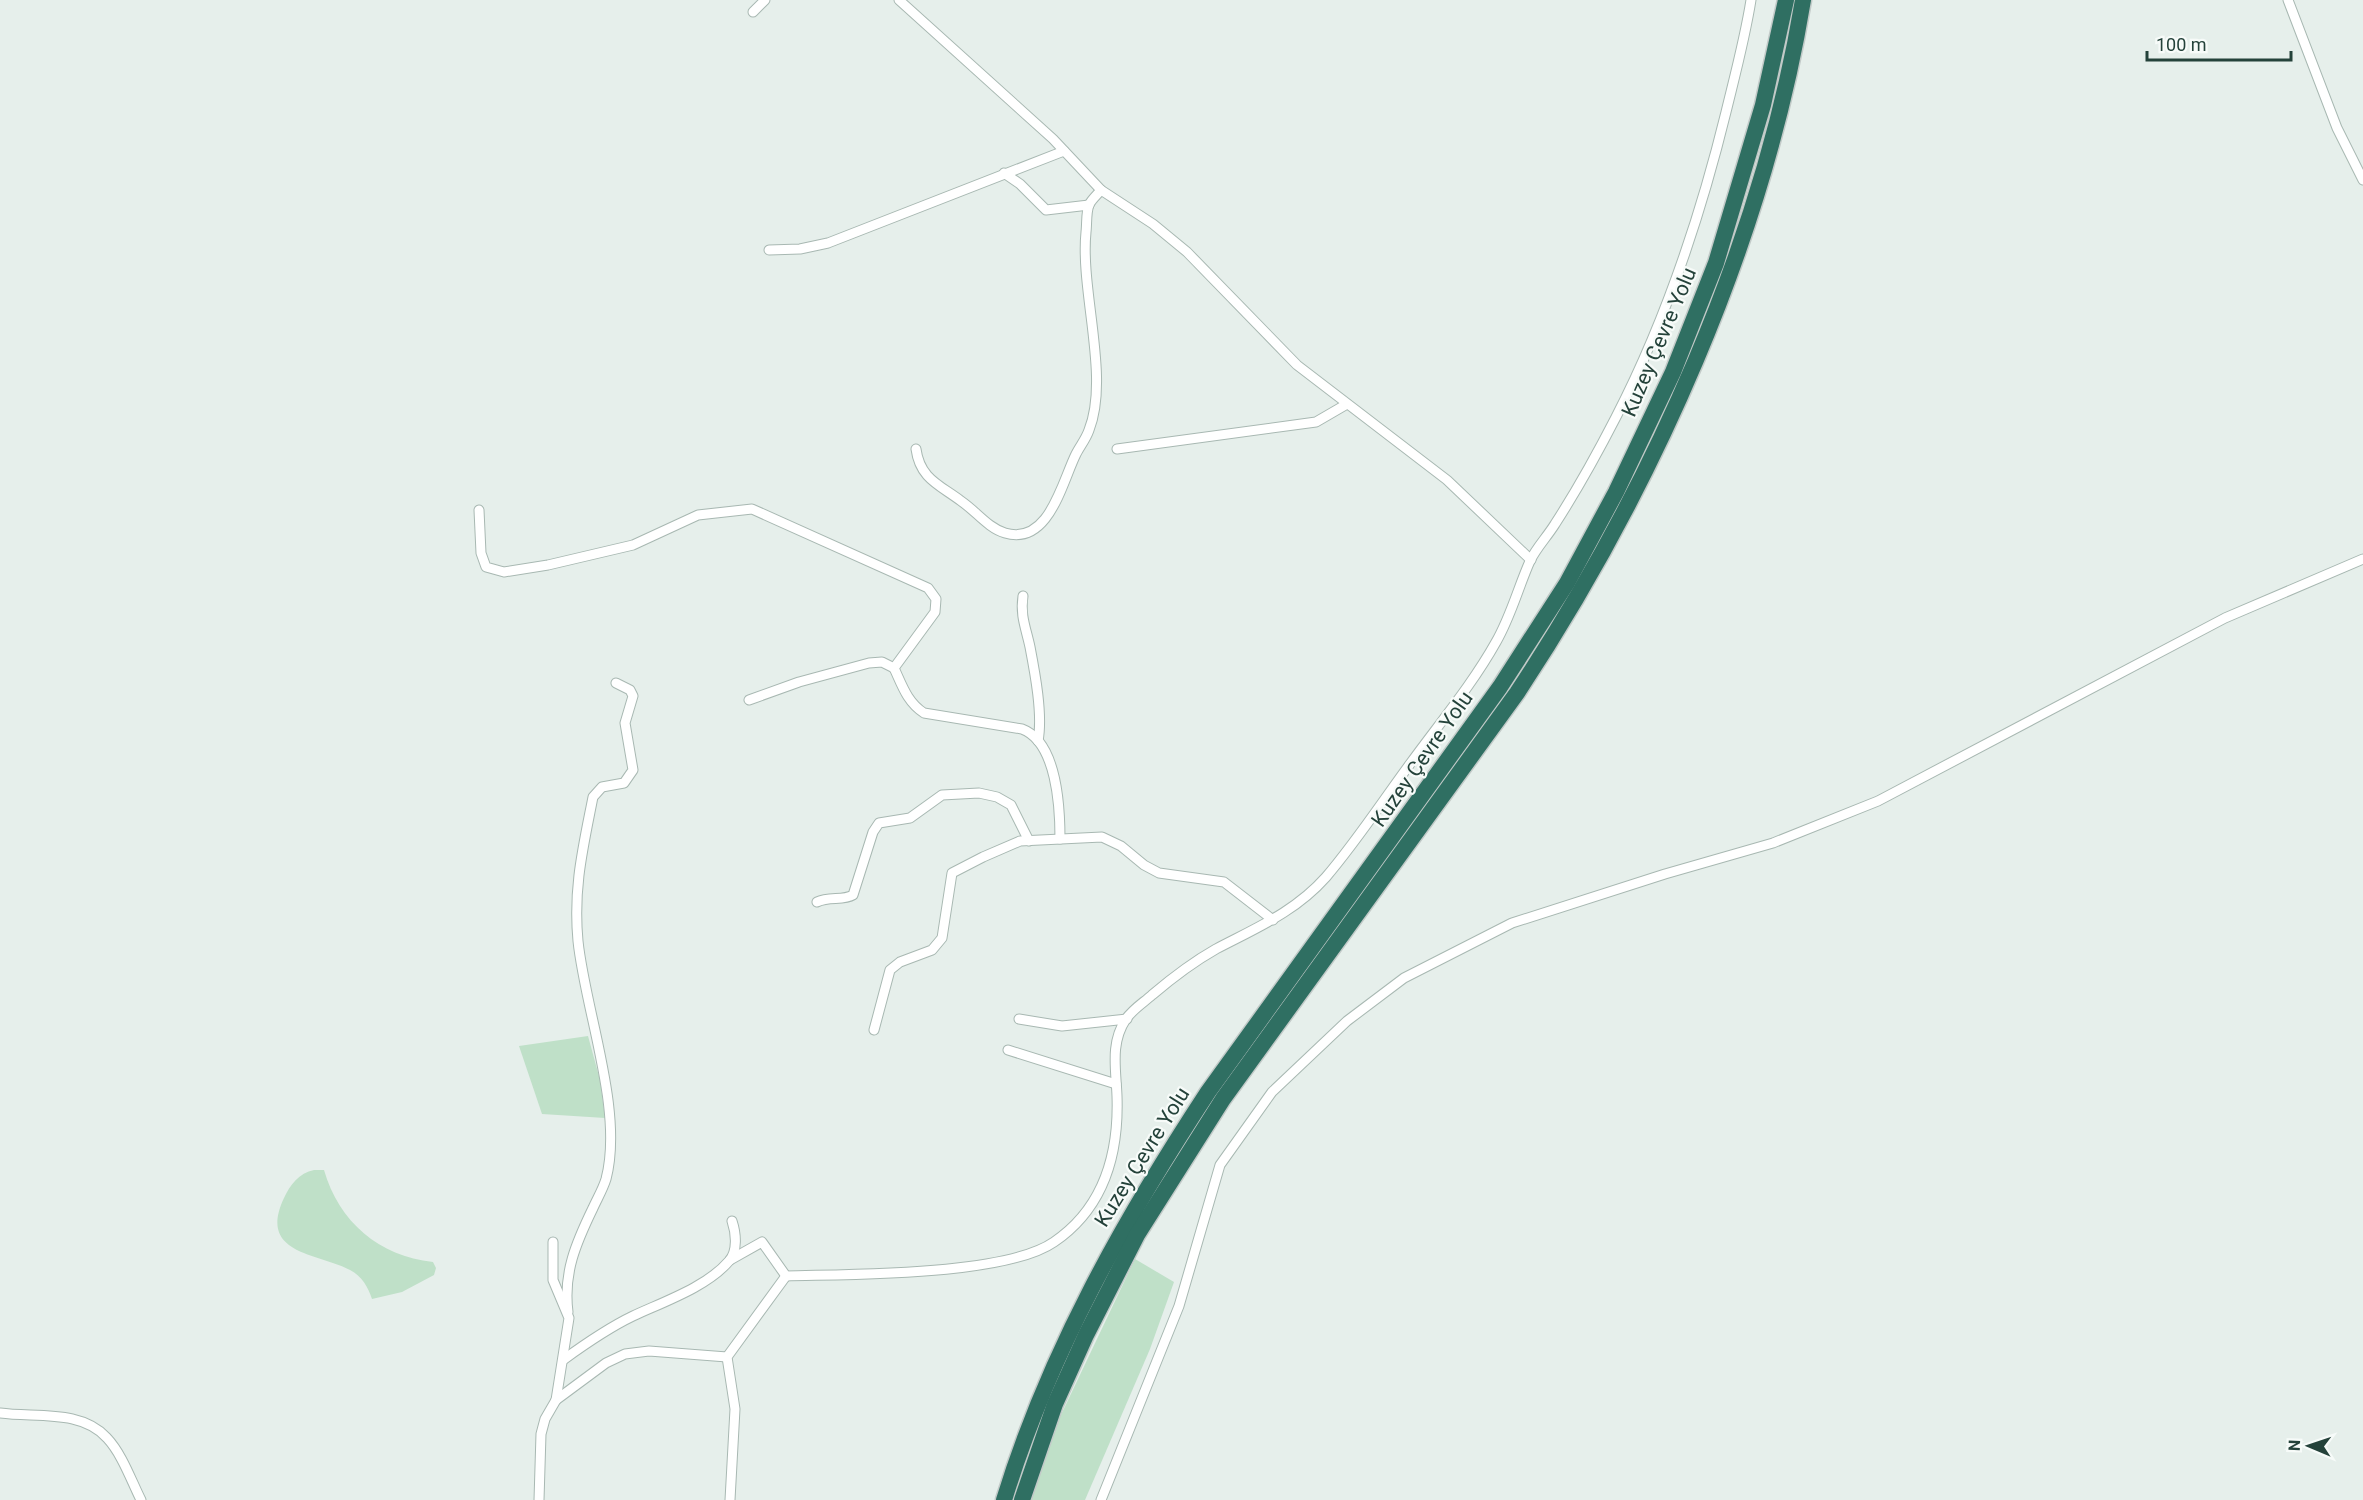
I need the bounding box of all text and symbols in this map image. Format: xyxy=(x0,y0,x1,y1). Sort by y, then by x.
scale bar xyxy=(2147,24,2291,62)
text: 100 m xyxy=(2156,34,2207,55)
street label: Kuzey Çevre Yolu xyxy=(1617,264,1701,420)
street label: Kuzey Çevre Yolu xyxy=(1366,687,1478,831)
street label: Kuzey Çevre Yolu xyxy=(1090,1083,1194,1231)
north arrow xyxy=(2279,1416,2339,1476)
text: N xyxy=(2285,1440,2304,1451)

